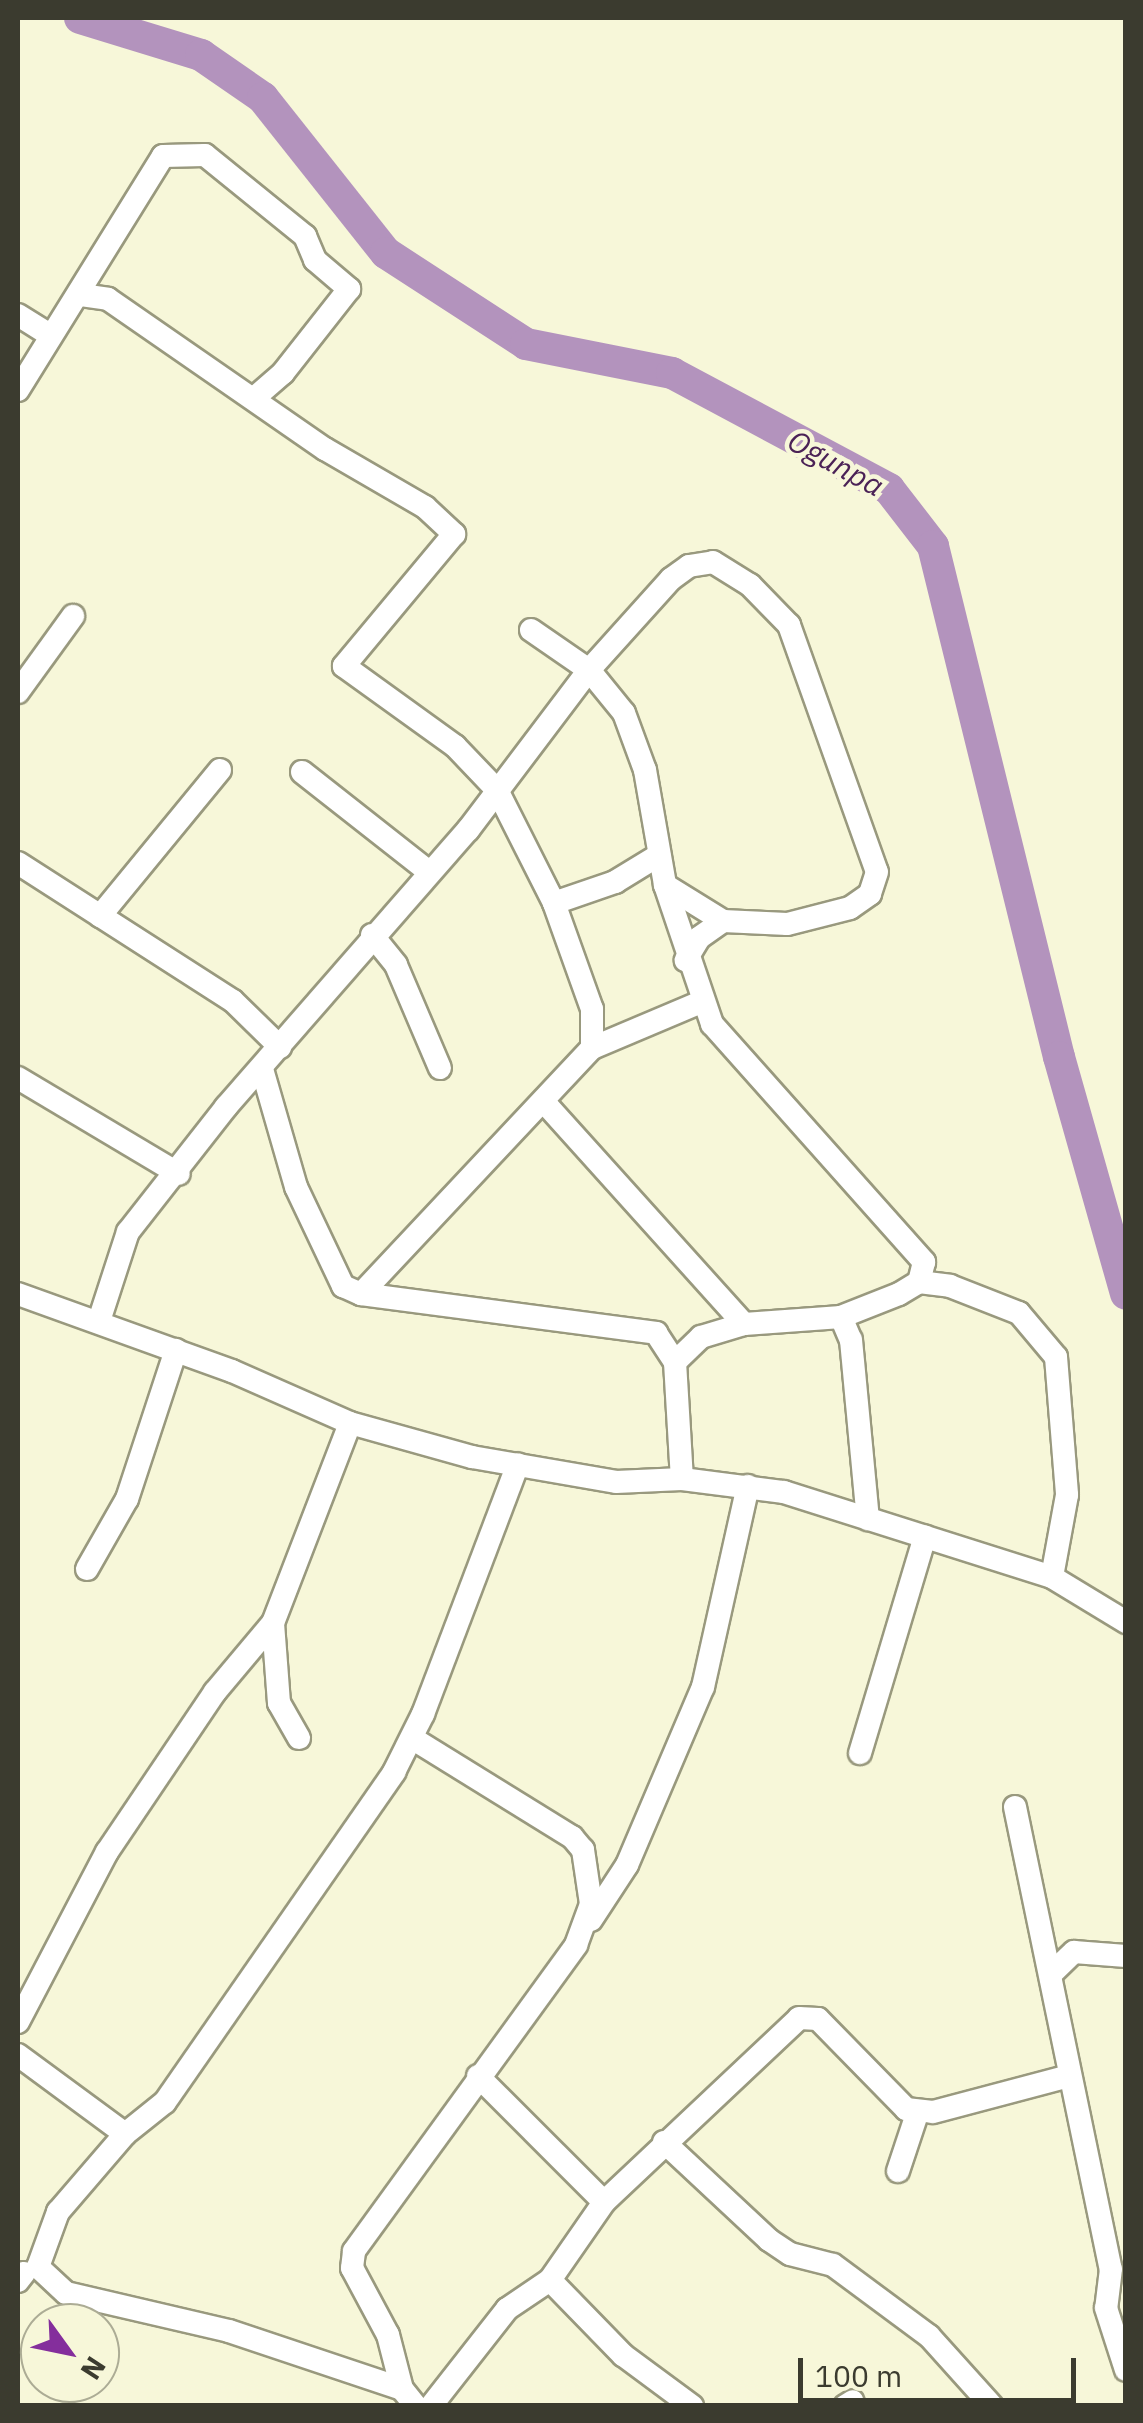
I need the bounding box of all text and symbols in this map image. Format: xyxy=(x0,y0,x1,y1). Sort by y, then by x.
water label: Ogunpa xyxy=(782,422,890,504)
north arrow xyxy=(20,2303,120,2403)
scale bar xyxy=(803,2338,1080,2400)
text: N xyxy=(73,2350,115,2387)
text: 100 m xyxy=(815,2356,902,2395)

